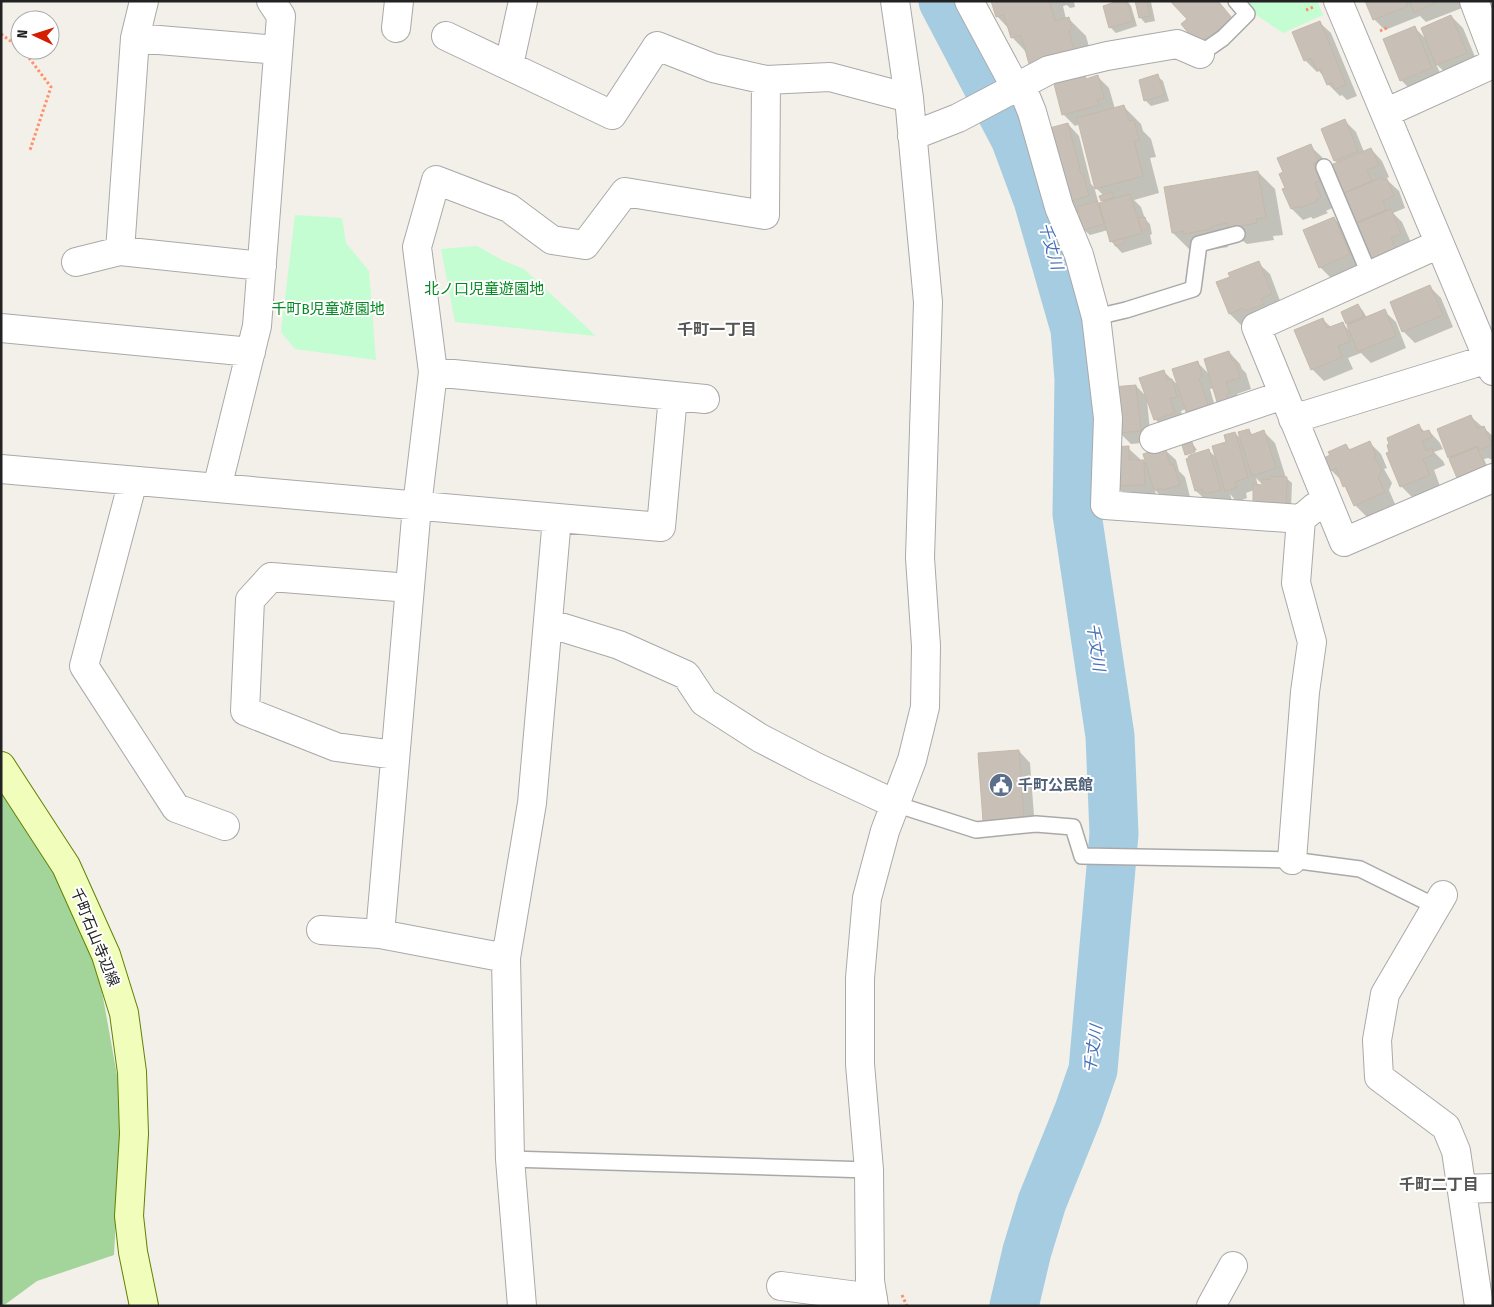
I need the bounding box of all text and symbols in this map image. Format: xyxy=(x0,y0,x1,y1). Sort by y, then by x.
north arrow xyxy=(10,10,60,60)
text: N xyxy=(14,29,31,39)
water label: 千丈川 xyxy=(1035,220,1067,274)
park label: 北ノ口児童遊園地 xyxy=(424,280,544,298)
park label: 千町B児童遊園地 xyxy=(271,300,385,318)
district label: 千町一丁目 xyxy=(677,320,757,339)
water label: 千丈川 xyxy=(1083,622,1109,674)
public building icon: 千町公民館 xyxy=(988,772,1014,798)
place label: 千町公民館 xyxy=(1018,776,1093,794)
street label: 千町石山寺辺線 xyxy=(67,885,123,989)
water label: 千丈川 xyxy=(1080,1022,1106,1074)
district label: 千町二丁目 xyxy=(1399,1175,1479,1194)

